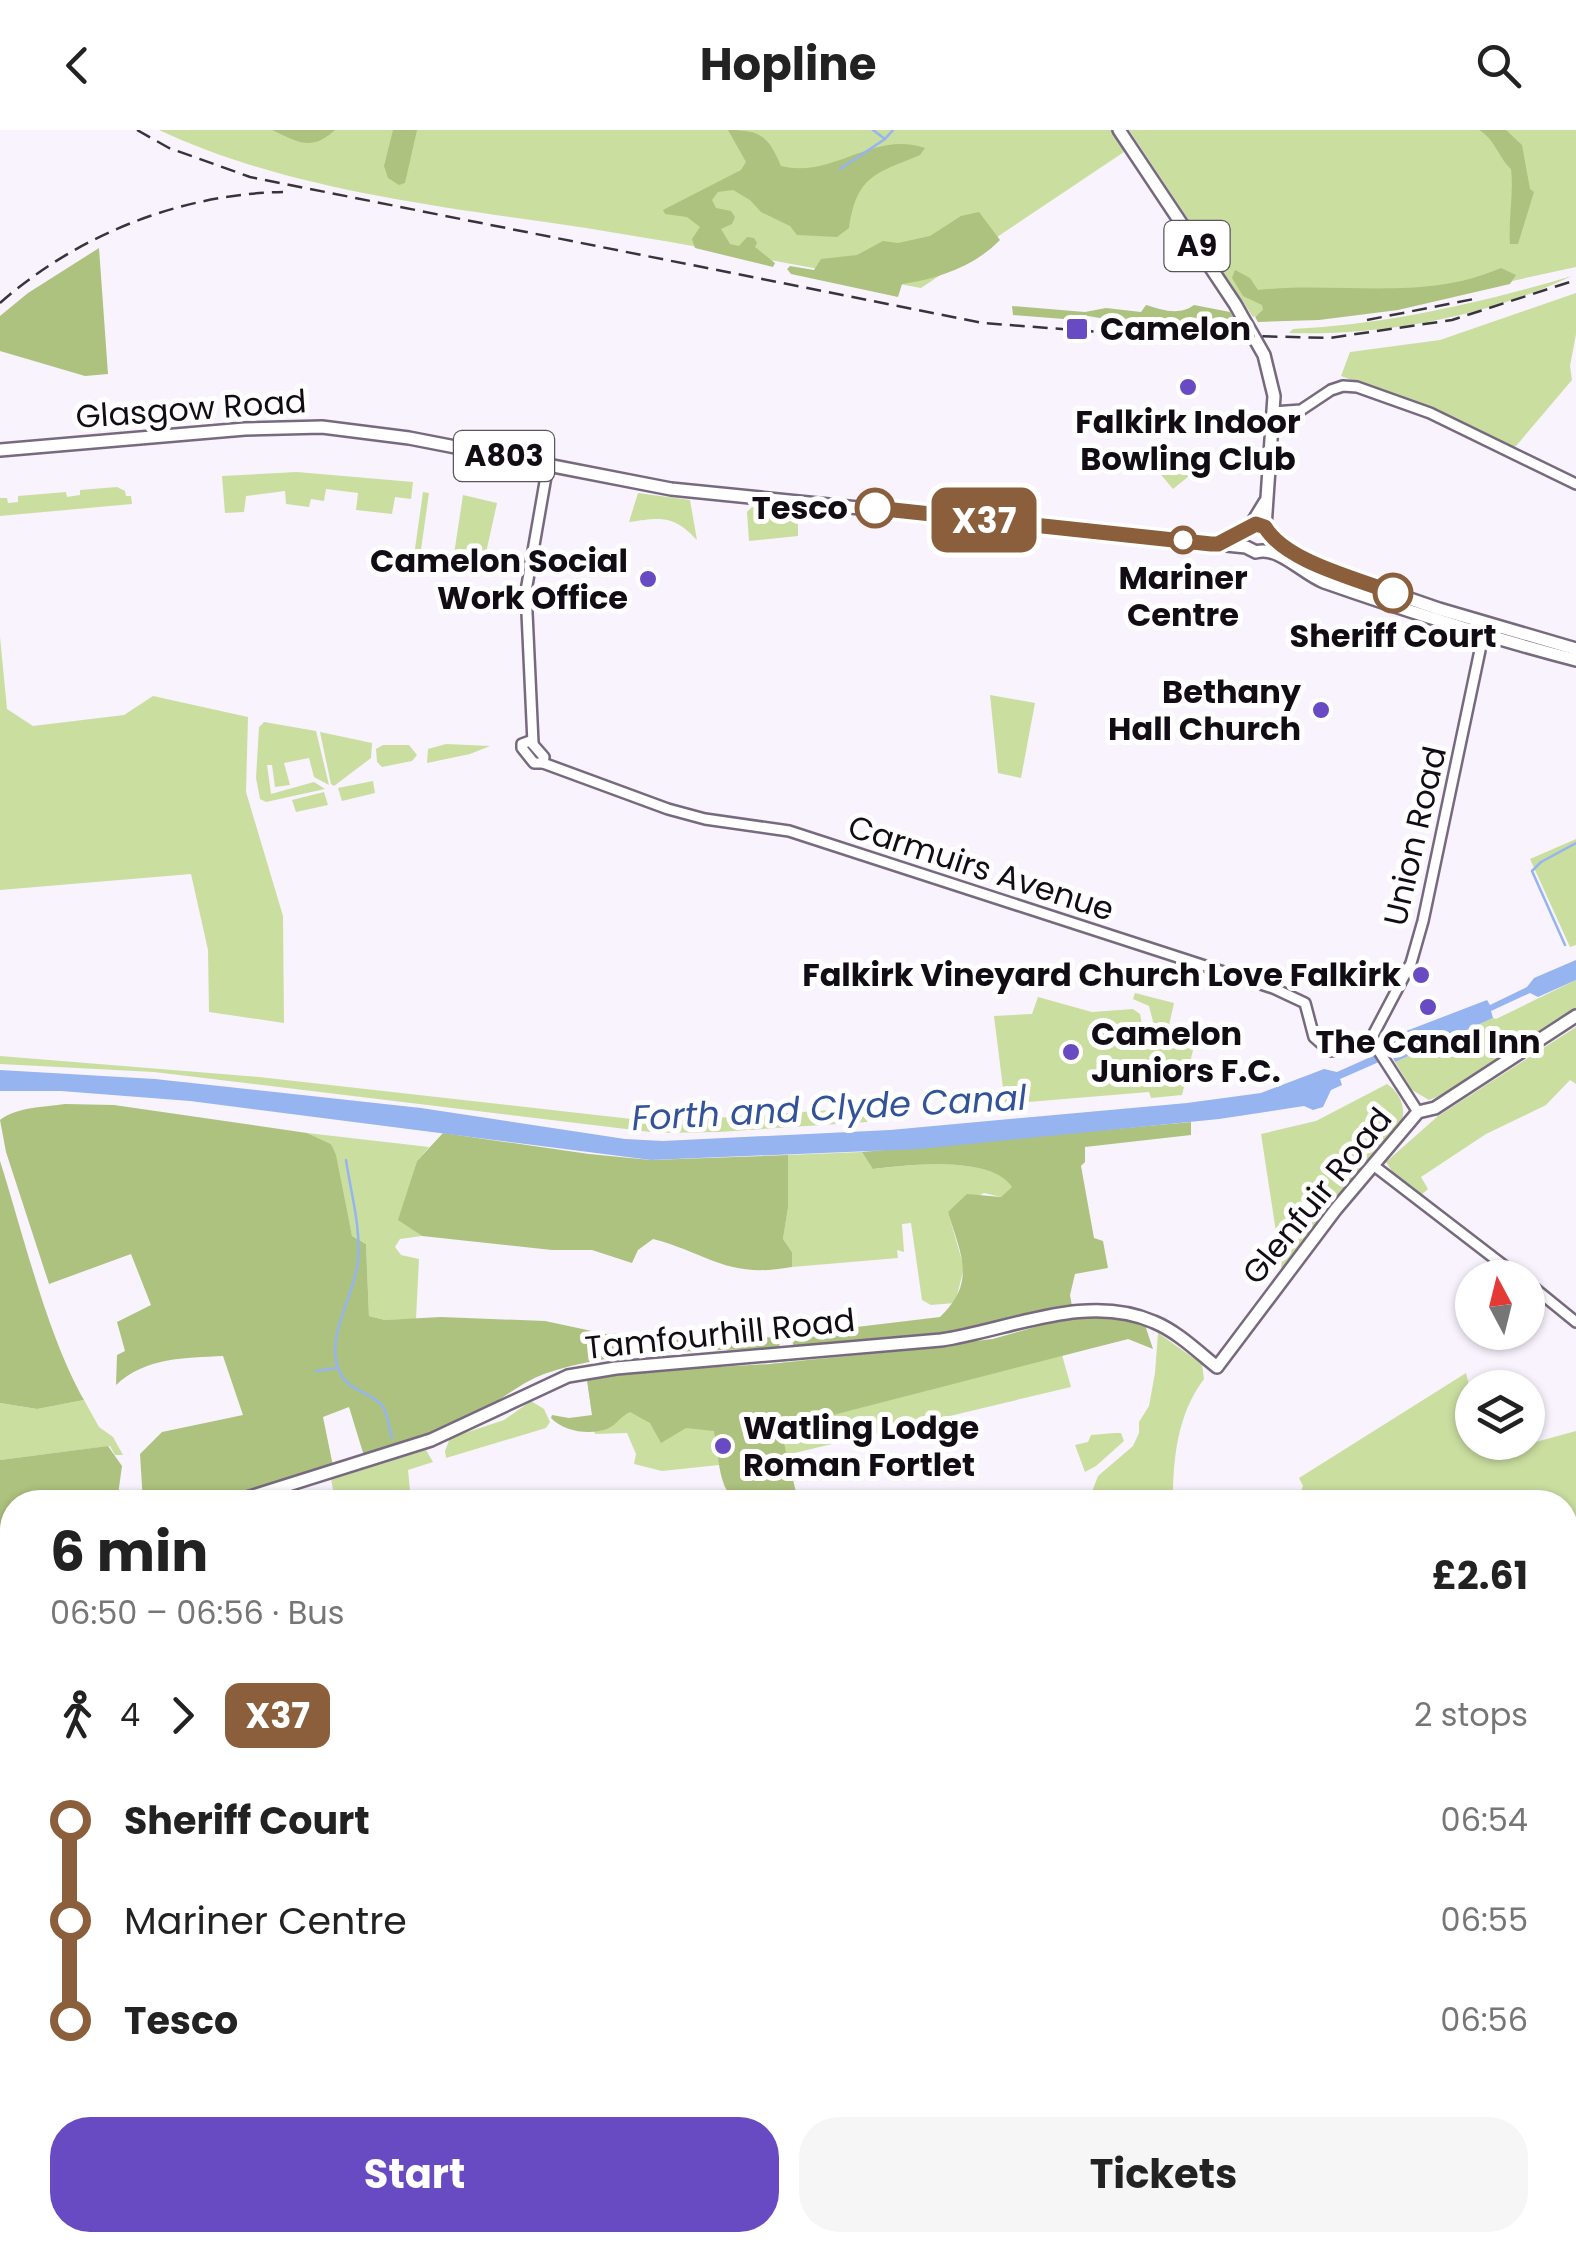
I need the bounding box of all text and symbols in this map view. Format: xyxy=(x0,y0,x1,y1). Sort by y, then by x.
text: Hopline xyxy=(700,33,876,96)
icon: back xyxy=(50,38,105,93)
icon: search xyxy=(1471,38,1526,93)
road number: A9 xyxy=(1164,221,1230,271)
place label: Camelon xyxy=(1100,306,1251,351)
marker: Camelon xyxy=(1064,316,1090,342)
marker: Falkirk Indoor Bowling Club xyxy=(1177,376,1199,398)
street label: Glasgow Road xyxy=(74,378,308,439)
place label: Falkirk Indoor Bowling Club xyxy=(1075,399,1301,481)
road number: A803 xyxy=(454,431,554,481)
place label: Tesco xyxy=(752,485,848,530)
line badge: X37 xyxy=(926,488,1042,552)
marker: Tesco xyxy=(856,489,894,527)
text: X37 xyxy=(952,496,1016,545)
marker: Mariner Centre xyxy=(1170,527,1196,553)
place label: Camelon Social Work Office xyxy=(370,538,628,620)
place label: Mariner Centre xyxy=(1118,555,1248,637)
marker: Camelon Social Work Office xyxy=(637,568,659,590)
marker: Sheriff Court xyxy=(1374,574,1412,612)
place label: Sheriff Court xyxy=(1290,613,1496,658)
place label: Bethany Hall Church xyxy=(1108,669,1302,751)
marker: Bethany Hall Church xyxy=(1310,699,1332,721)
street label: Union Road xyxy=(1372,742,1457,930)
street label: Carmuirs Avenue xyxy=(843,803,1120,932)
place label: Falkirk Vineyard Church Love Falkirk xyxy=(802,952,1401,997)
marker: Falkirk Vineyard Church Love Falkirk xyxy=(1410,964,1432,986)
marker: The Canal Inn xyxy=(1417,996,1439,1018)
place label: Camelon Juniors F.C. xyxy=(1091,1011,1281,1093)
place label: The Canal Inn xyxy=(1315,1019,1541,1064)
marker: Camelon Juniors F.C. xyxy=(1060,1041,1082,1063)
water label: Forth and Clyde Canal xyxy=(630,1073,1028,1142)
street label: Glenfuir Road xyxy=(1231,1098,1402,1294)
north arrow xyxy=(1455,1260,1545,1350)
map controls xyxy=(1455,1260,1545,1460)
street label: Tamfourhill Road xyxy=(583,1297,857,1370)
button: layers xyxy=(1455,1370,1545,1460)
place label: Watling Lodge Roman Fortlet xyxy=(743,1405,979,1487)
marker: Watling Lodge Roman Fortlet xyxy=(712,1435,734,1457)
text: 6 min xyxy=(50,1513,208,1590)
text: £2.61 xyxy=(1432,1549,1528,1602)
text: 06:50 – 06:56 · Bus xyxy=(50,1590,345,1635)
icon: walk xyxy=(50,1688,105,1743)
icon: forward xyxy=(155,1688,210,1743)
text: X37 xyxy=(245,1691,310,1740)
text: 4 xyxy=(120,1692,140,1737)
text: 2 stops xyxy=(1414,1692,1528,1737)
text: Sheriff Court xyxy=(124,1794,370,1847)
text: 06:54 xyxy=(1441,1797,1528,1842)
text: Mariner Centre xyxy=(124,1894,407,1947)
text: 06:55 xyxy=(1441,1897,1528,1942)
text: Tesco xyxy=(124,1994,238,2047)
text: 06:56 xyxy=(1440,1997,1528,2042)
button: Start xyxy=(50,2117,779,2232)
button: Tickets xyxy=(799,2117,1528,2232)

